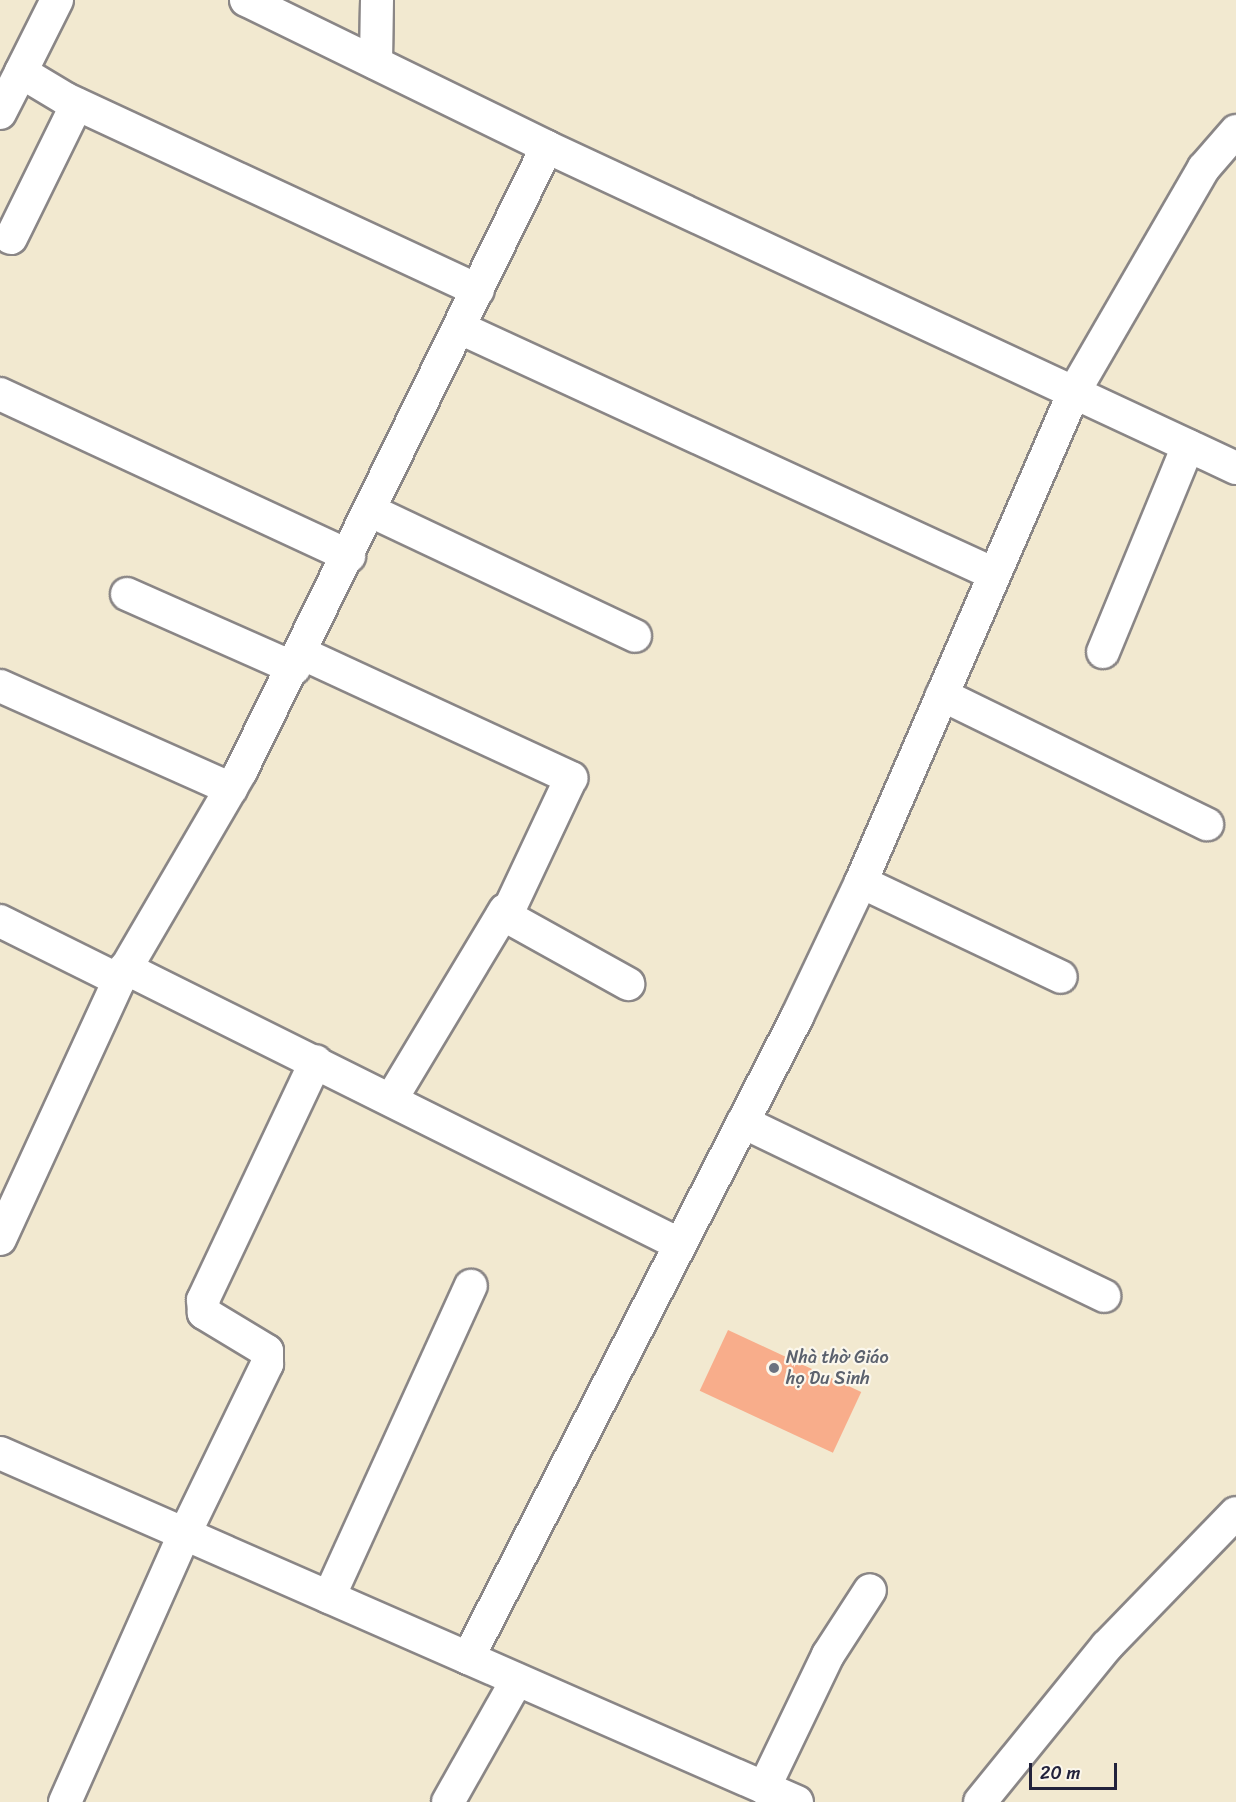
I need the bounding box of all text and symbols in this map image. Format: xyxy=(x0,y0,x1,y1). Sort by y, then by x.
place label: Nhà thờ Giáo họ Du Sinh xyxy=(786,1347,889,1390)
marker: Nhà thờ Giáo họ Du Sinh xyxy=(767,1361,781,1375)
scale bar xyxy=(1032,1751,1120,1789)
text: 20 m xyxy=(1040,1757,1080,1789)

